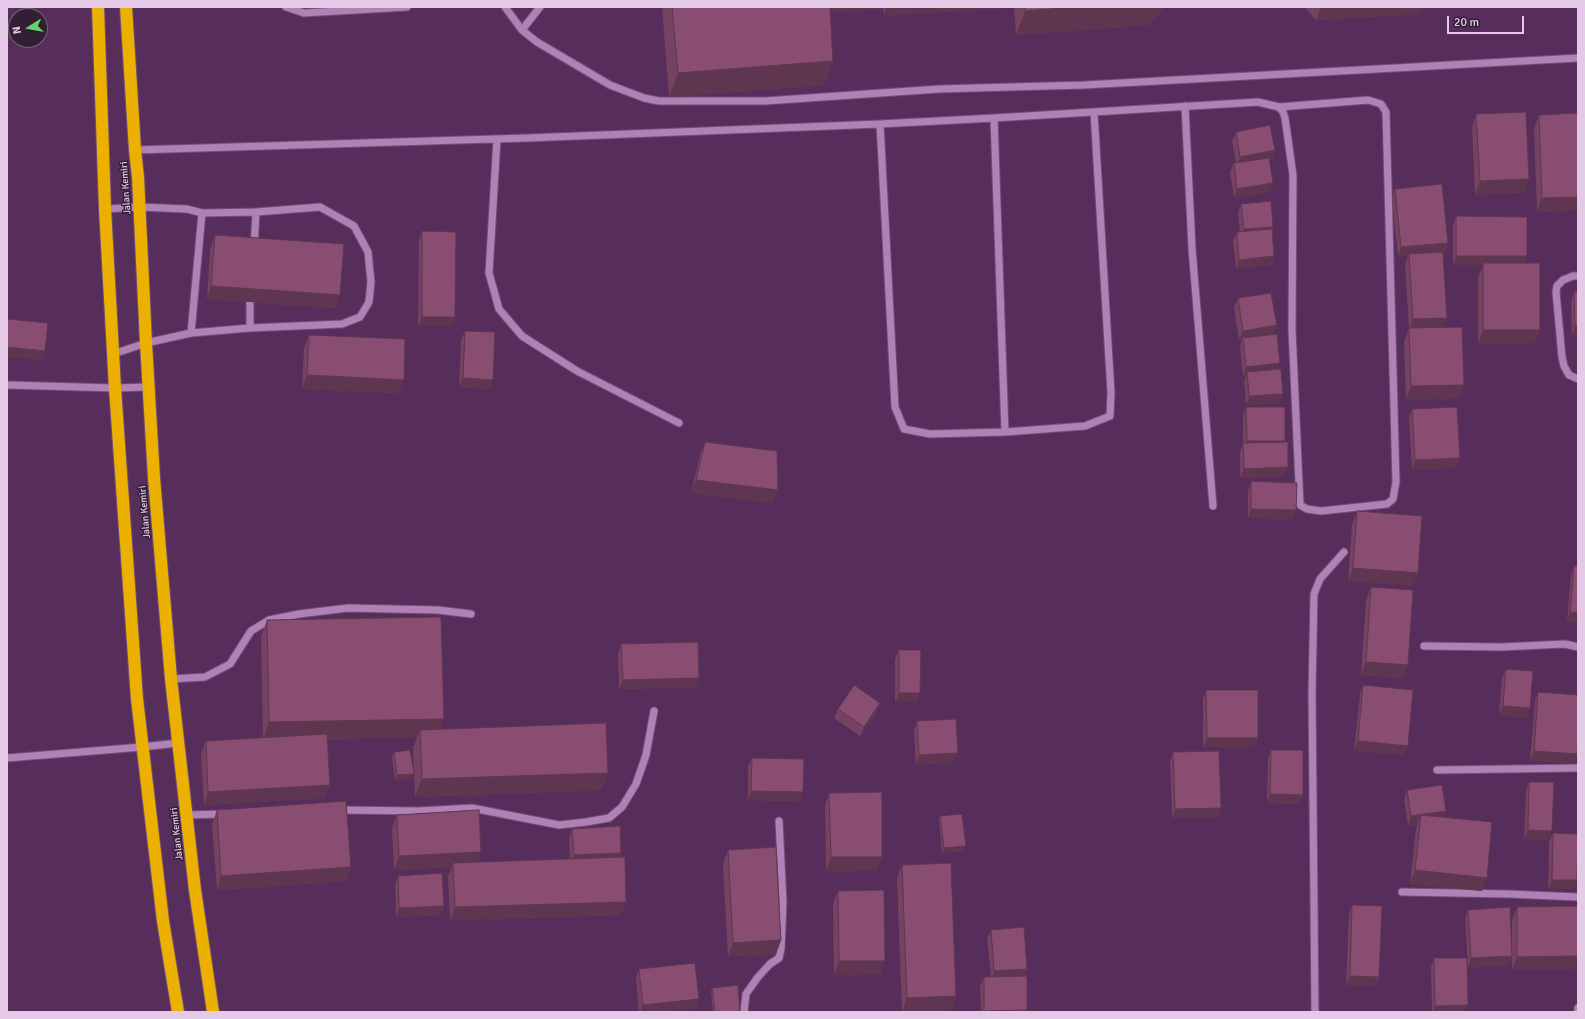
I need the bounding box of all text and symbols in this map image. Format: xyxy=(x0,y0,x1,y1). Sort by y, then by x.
north arrow xyxy=(8,8,48,48)
scale bar xyxy=(1449,8,1526,34)
text: 20 m xyxy=(1454,15,1479,30)
text: N xyxy=(10,25,24,35)
street label: Jalan Kemiri xyxy=(118,161,134,215)
street label: Jalan Kemiri xyxy=(137,485,153,539)
street label: Jalan Kemiri xyxy=(168,807,186,861)

